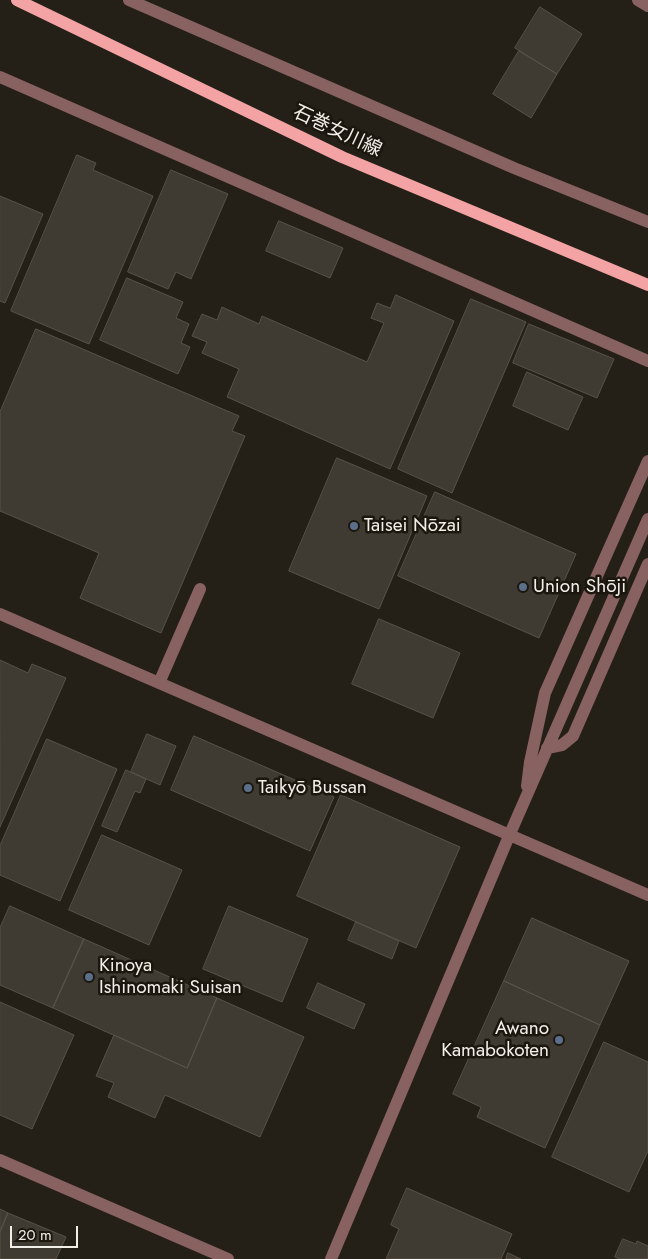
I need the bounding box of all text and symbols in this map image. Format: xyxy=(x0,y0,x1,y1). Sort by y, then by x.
street label: 石巻女川線 xyxy=(289,102,385,162)
place label: Taisei Nōzai xyxy=(364,515,461,537)
marker: Taisei Nōzai xyxy=(348,520,360,532)
place label: Union Shōji xyxy=(533,576,626,598)
marker: Union Shōji xyxy=(517,581,529,593)
place label: Taikyō Bussan xyxy=(258,777,367,799)
marker: Taikyō Bussan xyxy=(242,782,254,794)
place label: Kinoya Ishinomaki Suisan xyxy=(99,955,242,999)
marker: Kinoya Ishinomaki Suisan xyxy=(83,971,95,983)
place label: Awano Kamabokoten xyxy=(441,1018,549,1062)
marker: Awano Kamabokoten xyxy=(553,1034,565,1046)
scale bar xyxy=(12,1216,80,1248)
text: 20 m xyxy=(18,1224,52,1246)

